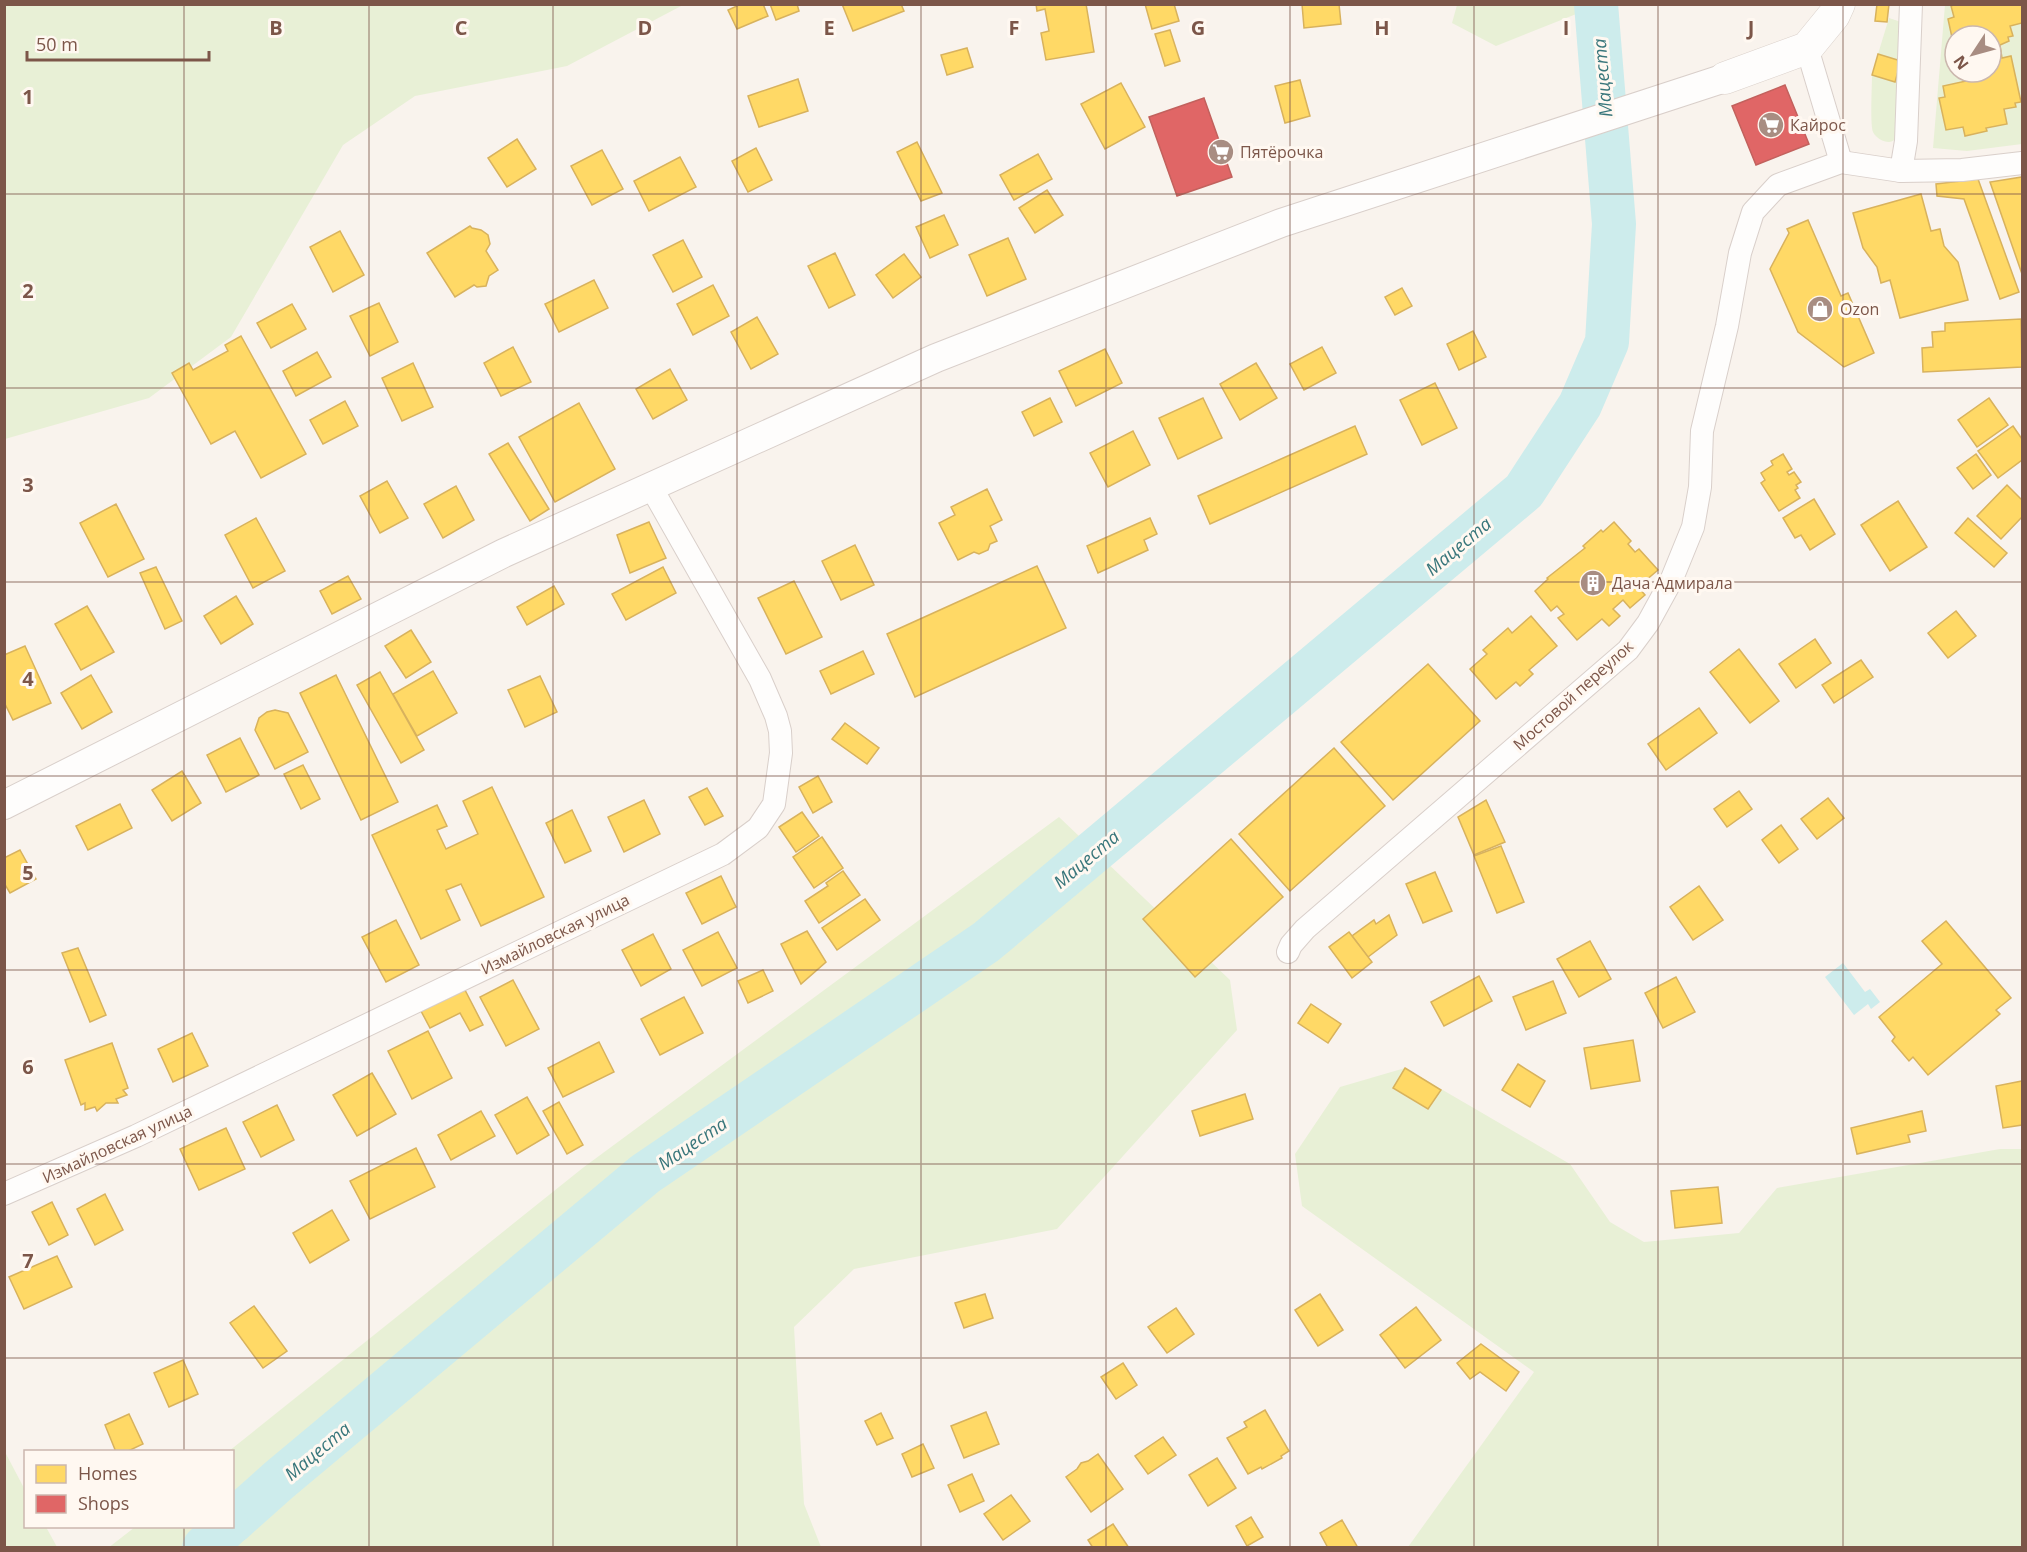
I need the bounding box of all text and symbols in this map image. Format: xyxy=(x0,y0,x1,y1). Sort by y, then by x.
text: B xyxy=(269,14,283,41)
text: C xyxy=(455,14,468,41)
text: D xyxy=(638,14,652,41)
text: E xyxy=(823,14,835,41)
text: F xyxy=(1009,14,1019,41)
text: G xyxy=(1191,14,1205,41)
text: H xyxy=(1374,14,1390,41)
text: I xyxy=(1563,14,1569,41)
text: J xyxy=(1746,14,1754,41)
scale bar xyxy=(27,24,208,62)
north arrow xyxy=(1943,24,2003,84)
text: 50 m xyxy=(36,32,78,56)
water label: Мацеста xyxy=(1587,38,1617,118)
text: N xyxy=(1948,51,1974,75)
text: 1 xyxy=(22,83,34,110)
supermarket icon: Кайрос xyxy=(1756,110,1786,140)
place label: Кайрос xyxy=(1790,114,1846,136)
supermarket icon: Пятёрочка xyxy=(1206,137,1236,167)
place label: Пятёрочка xyxy=(1240,141,1323,163)
text: 2 xyxy=(22,277,34,304)
shop icon: Ozon xyxy=(1805,294,1835,324)
place label: Ozon xyxy=(1840,298,1879,320)
text: 3 xyxy=(22,471,34,498)
water label: Мацеста xyxy=(1420,511,1496,581)
building icon: Дача Адмирала xyxy=(1578,568,1608,598)
place label: Дача Адмирала xyxy=(1612,572,1733,594)
street label: Мостовой переулок xyxy=(1508,635,1638,755)
text: 4 xyxy=(22,665,34,692)
water label: Мацеста xyxy=(1048,824,1124,894)
text: 5 xyxy=(22,859,34,886)
street label: Измайловская улица xyxy=(477,888,633,980)
text: 6 xyxy=(22,1053,34,1080)
street label: Измайловская улица xyxy=(39,1100,195,1188)
water label: Мацеста xyxy=(653,1111,731,1175)
text: 7 xyxy=(22,1247,34,1274)
water label: Мацеста xyxy=(279,1416,355,1486)
legend xyxy=(24,1450,234,1528)
text: Homes xyxy=(78,1461,137,1485)
text: Shops xyxy=(78,1491,129,1515)

